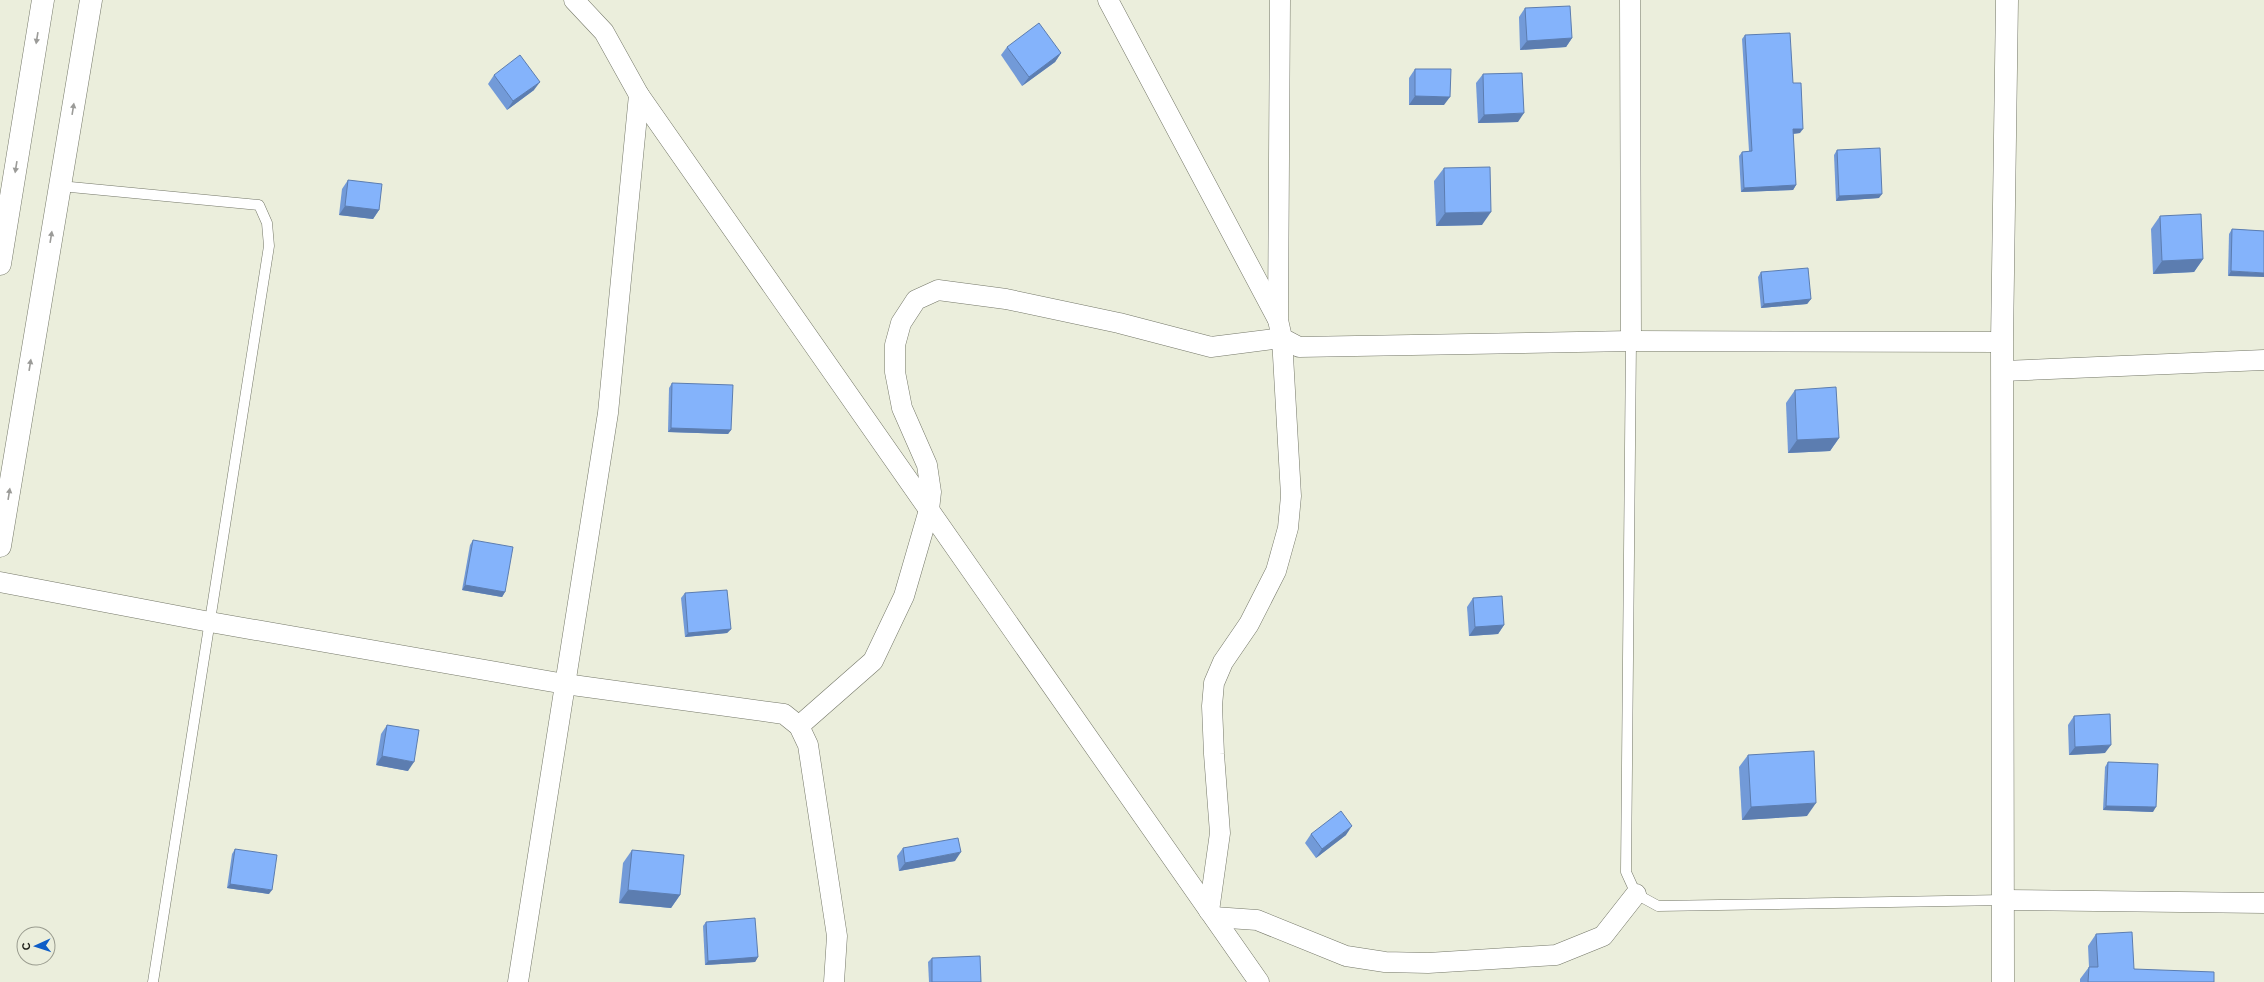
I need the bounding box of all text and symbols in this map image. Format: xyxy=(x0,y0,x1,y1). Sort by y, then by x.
one-way arrow xyxy=(34,32,40,45)
one-way arrow xyxy=(70,103,76,115)
one-way arrow xyxy=(13,161,19,173)
one-way arrow xyxy=(49,231,55,243)
one-way arrow xyxy=(27,359,33,372)
one-way arrow xyxy=(6,488,12,500)
north arrow xyxy=(16,926,56,966)
text: С xyxy=(20,942,33,951)

